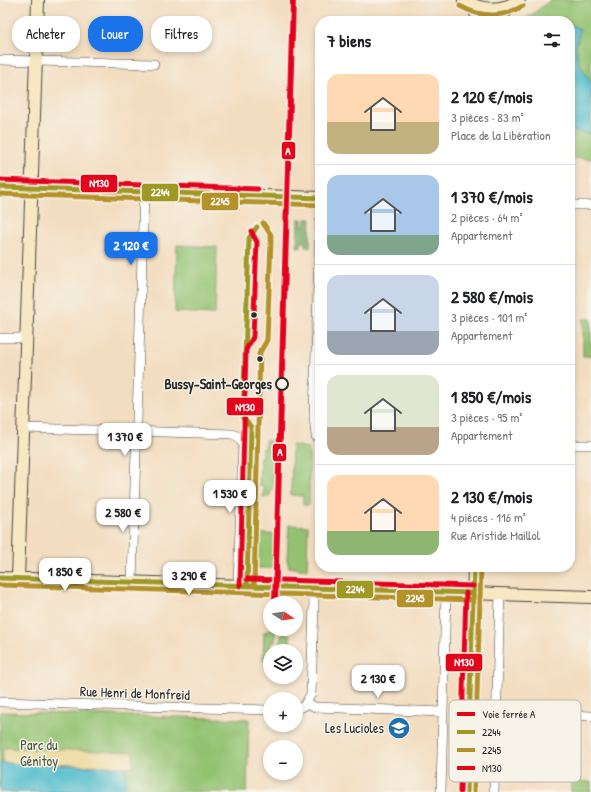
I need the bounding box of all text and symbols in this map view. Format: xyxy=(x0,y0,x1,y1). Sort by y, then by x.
chip: Acheter xyxy=(12,16,80,52)
chip: Louer xyxy=(88,16,143,52)
chip: Filtres xyxy=(151,16,212,52)
text: 7 biens xyxy=(327,29,371,52)
icon: filters xyxy=(541,29,563,51)
text: 2 120 €/mois xyxy=(451,85,533,108)
icon: home xyxy=(359,90,407,138)
text: 3 pièces · 83 m² xyxy=(451,108,524,126)
text: Place de la Libération xyxy=(451,126,551,144)
line badge: A xyxy=(281,141,296,160)
text: A xyxy=(285,144,291,158)
line badge: N130 xyxy=(80,174,118,193)
text: N130 xyxy=(89,176,109,190)
line badge: 2244 xyxy=(141,183,179,202)
text: 2244 xyxy=(151,185,169,199)
text: 1 370 €/mois xyxy=(451,185,533,208)
icon: home xyxy=(359,191,407,239)
line badge: 2245 xyxy=(201,192,239,211)
text: 2245 xyxy=(210,194,230,208)
text: 2 pièces · 64 m² xyxy=(451,208,522,226)
text: Appartement xyxy=(451,226,513,244)
pin: 2 120 € xyxy=(94,232,168,266)
text: 2 120 € xyxy=(114,236,148,254)
text: 2 580 €/mois xyxy=(451,285,533,308)
icon: home xyxy=(359,291,407,339)
text: 3 pièces · 101 m² xyxy=(451,308,527,326)
unlabelled marker xyxy=(249,310,259,320)
text: Appartement xyxy=(451,326,513,344)
unlabelled marker xyxy=(255,354,265,364)
place label: Bussy-Saint-Georges xyxy=(165,374,273,395)
marker: Bussy-Saint-Georges xyxy=(275,377,289,391)
text: 1 850 €/mois xyxy=(451,385,531,408)
icon: home xyxy=(359,391,407,439)
line badge: N130 xyxy=(226,397,264,416)
text: N130 xyxy=(235,400,255,414)
text: 3 pièces · 95 m² xyxy=(451,408,522,426)
pin: 1 370 € xyxy=(88,423,162,457)
text: Appartement xyxy=(451,426,513,444)
text: 1 370 € xyxy=(107,427,143,445)
line badge: A xyxy=(272,443,287,462)
text: A xyxy=(277,445,283,459)
pin: 1 530 € xyxy=(193,480,267,514)
text: 1 530 € xyxy=(213,484,247,502)
text: 2 130 €/mois xyxy=(451,485,532,508)
icon: home xyxy=(359,491,407,539)
pin: 2 580 € xyxy=(86,499,160,533)
text: 2 580 € xyxy=(105,503,141,521)
text: 4 pièces · 116 m² xyxy=(451,508,526,526)
text: Rue Aristide Maillol xyxy=(451,526,540,544)
pin: 1 850 € xyxy=(28,558,102,592)
text: 1 850 € xyxy=(48,562,82,580)
pin: 3 290 € xyxy=(152,562,226,596)
text: 3 290 € xyxy=(172,566,206,584)
line badge: 2244 xyxy=(336,580,374,599)
text: 2244 xyxy=(346,582,364,596)
line badge: 2245 xyxy=(396,589,434,608)
text: 2245 xyxy=(405,591,425,605)
north arrow xyxy=(263,596,303,636)
map controls xyxy=(263,596,303,780)
button: layers xyxy=(263,644,303,684)
line badge: N130 xyxy=(445,653,483,672)
text: N130 xyxy=(454,655,474,669)
pin: 2 130 € xyxy=(341,665,415,699)
text: 2 130 € xyxy=(361,669,395,687)
street label: Rue Henri de Monfreid xyxy=(80,681,191,704)
button: + xyxy=(263,692,303,732)
legend xyxy=(449,700,581,782)
text: Voie ferrée A xyxy=(482,707,536,721)
school or university icon: Les Lucioles xyxy=(386,715,412,741)
place label: Les Lucioles xyxy=(325,718,384,737)
text: 2244 xyxy=(482,725,501,739)
park label: Parc du Génitoy xyxy=(20,735,58,771)
button: − xyxy=(263,740,303,780)
text: 2245 xyxy=(482,743,501,757)
text: N130 xyxy=(482,761,502,775)

